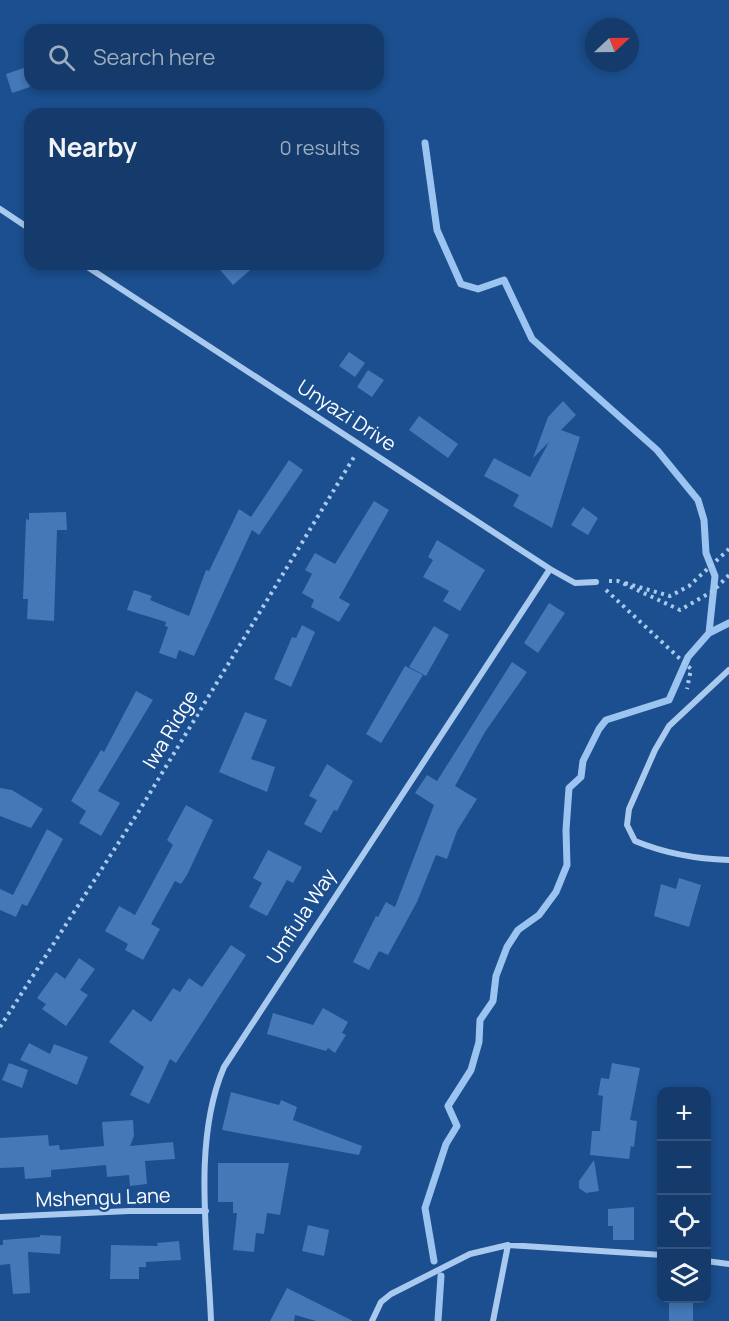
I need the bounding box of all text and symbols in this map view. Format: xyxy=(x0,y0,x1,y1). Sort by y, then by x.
north arrow xyxy=(585,18,639,72)
search box xyxy=(24,24,384,90)
icon: search xyxy=(45,41,78,74)
text: Search here xyxy=(93,42,215,72)
text: Nearby xyxy=(48,129,137,165)
text: 0 results xyxy=(280,134,360,161)
street label: Unyazi Drive xyxy=(292,373,402,457)
street label: Iwa Ridge xyxy=(136,685,204,773)
street label: Umfula Way xyxy=(260,863,342,969)
map controls xyxy=(657,1087,711,1303)
button: + xyxy=(657,1087,711,1141)
button: − xyxy=(657,1141,711,1195)
street label: Mshengu Lane xyxy=(35,1181,171,1213)
button: locate xyxy=(657,1195,711,1249)
button: layers xyxy=(657,1249,711,1303)

